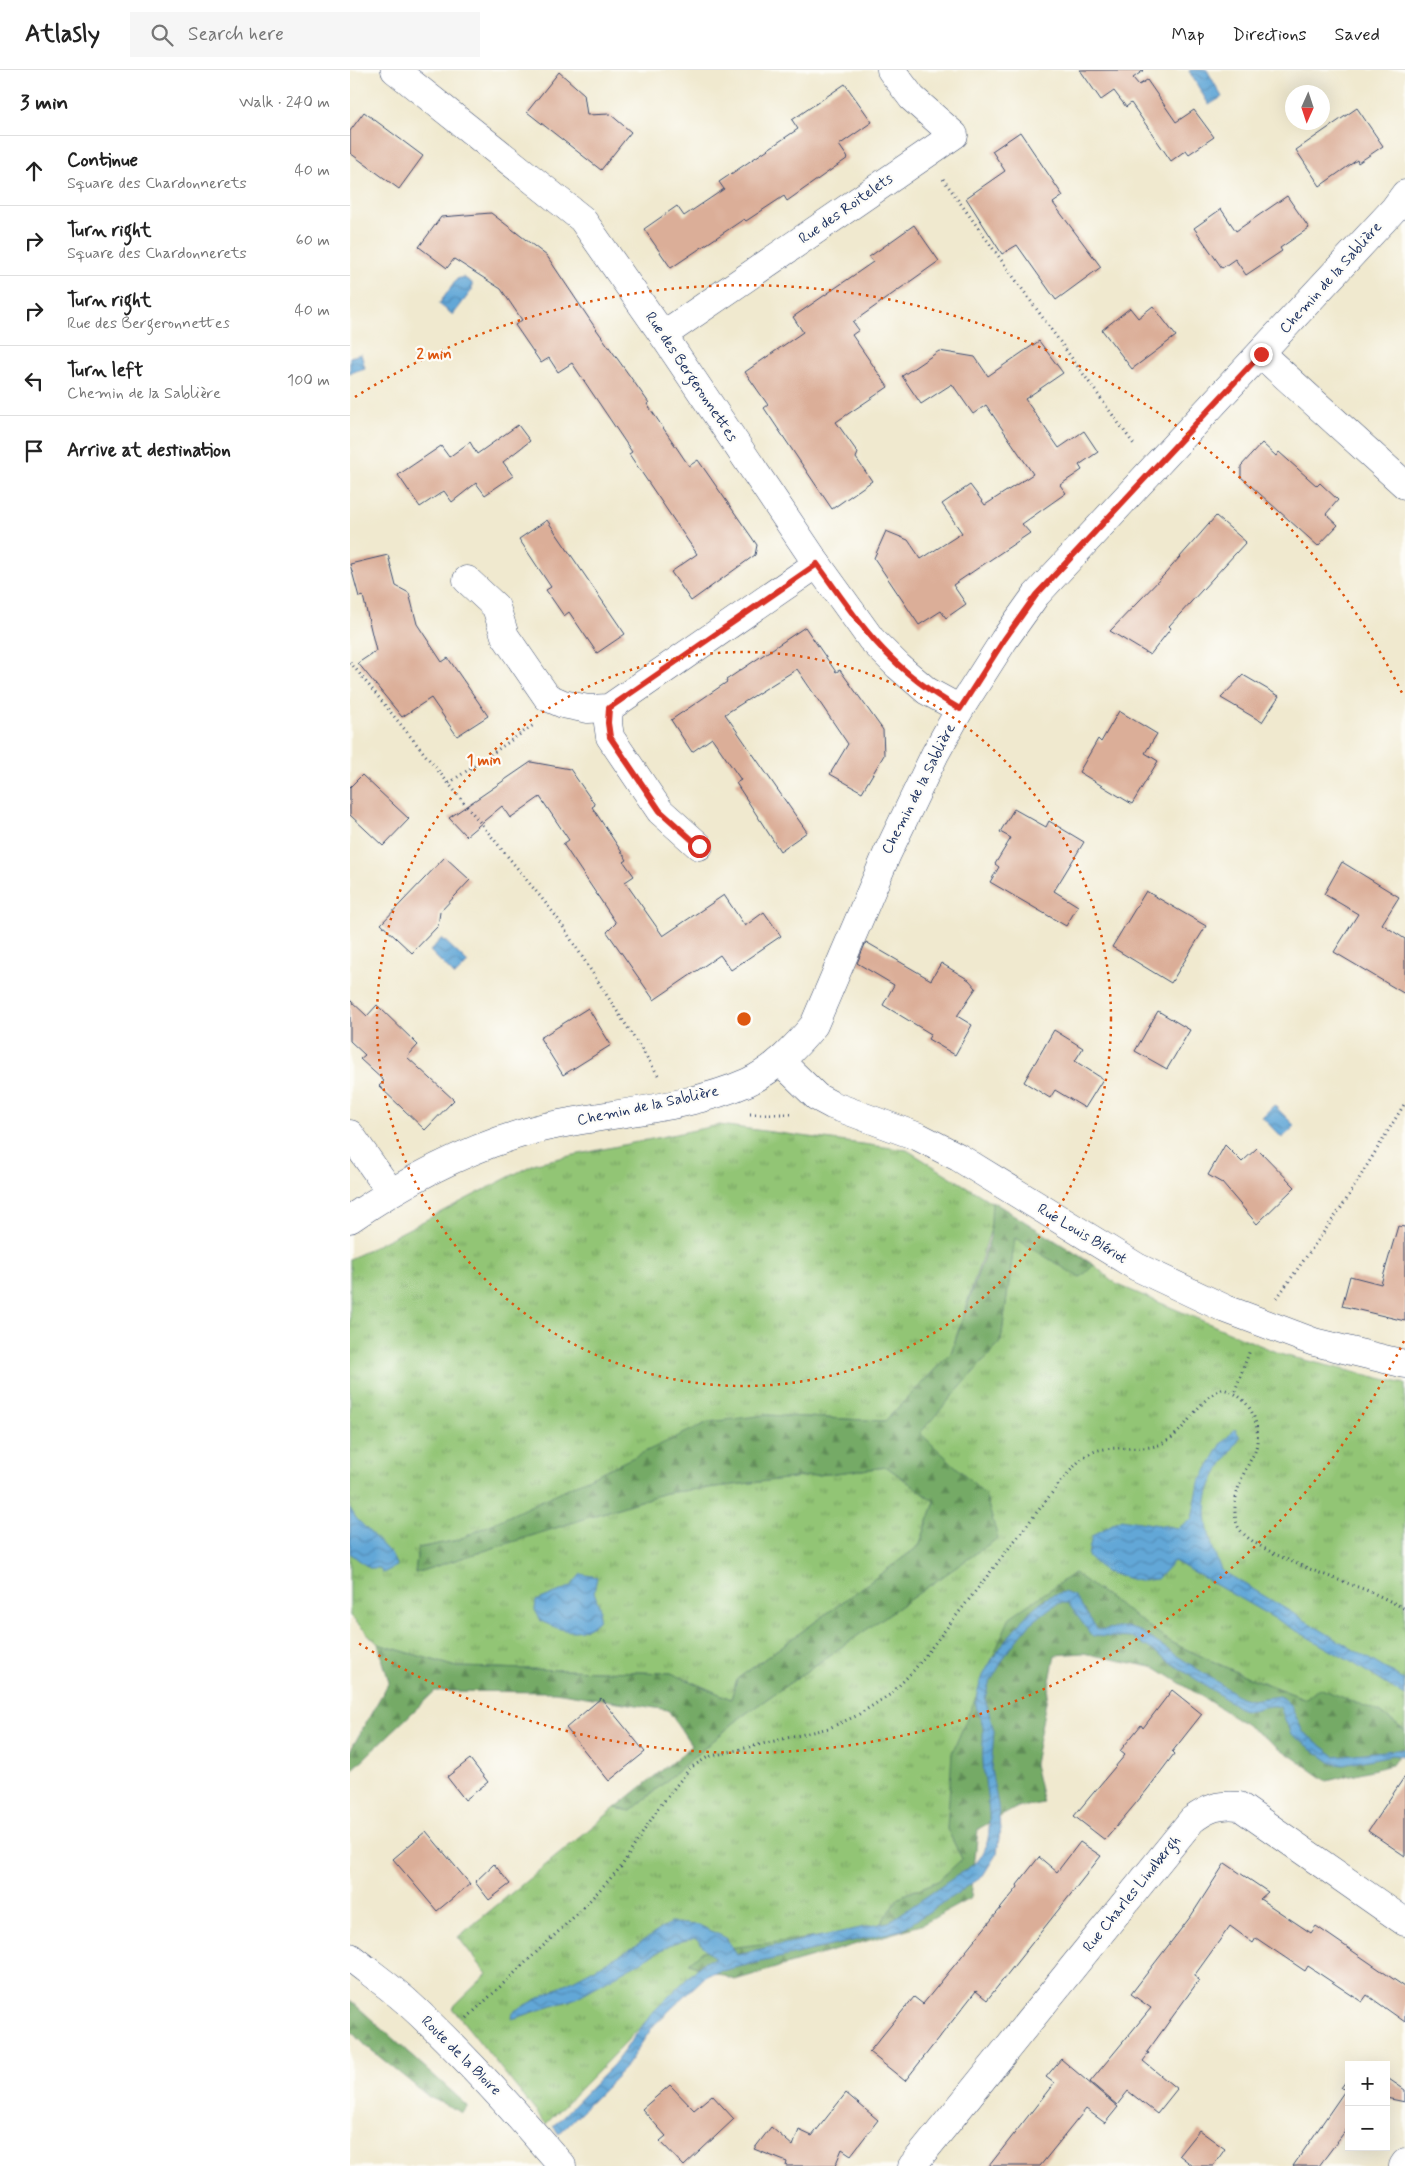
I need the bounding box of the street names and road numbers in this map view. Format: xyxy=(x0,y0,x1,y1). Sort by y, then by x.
street label: Rue des Roitelets xyxy=(795,169,897,249)
street label: Chemin de la Sablière xyxy=(1275,218,1387,338)
street label: Rue des Bergeronnettes xyxy=(639,308,742,447)
street label: Chemin de la Sablière xyxy=(877,720,961,858)
street label: Chemin de la Sablière xyxy=(575,1081,721,1131)
street label: Rue Louis Blériot xyxy=(1033,1199,1131,1269)
street label: Rue Charles Lindbergh xyxy=(1079,1831,1186,1957)
street label: Route de la Bloire xyxy=(417,2012,506,2101)

